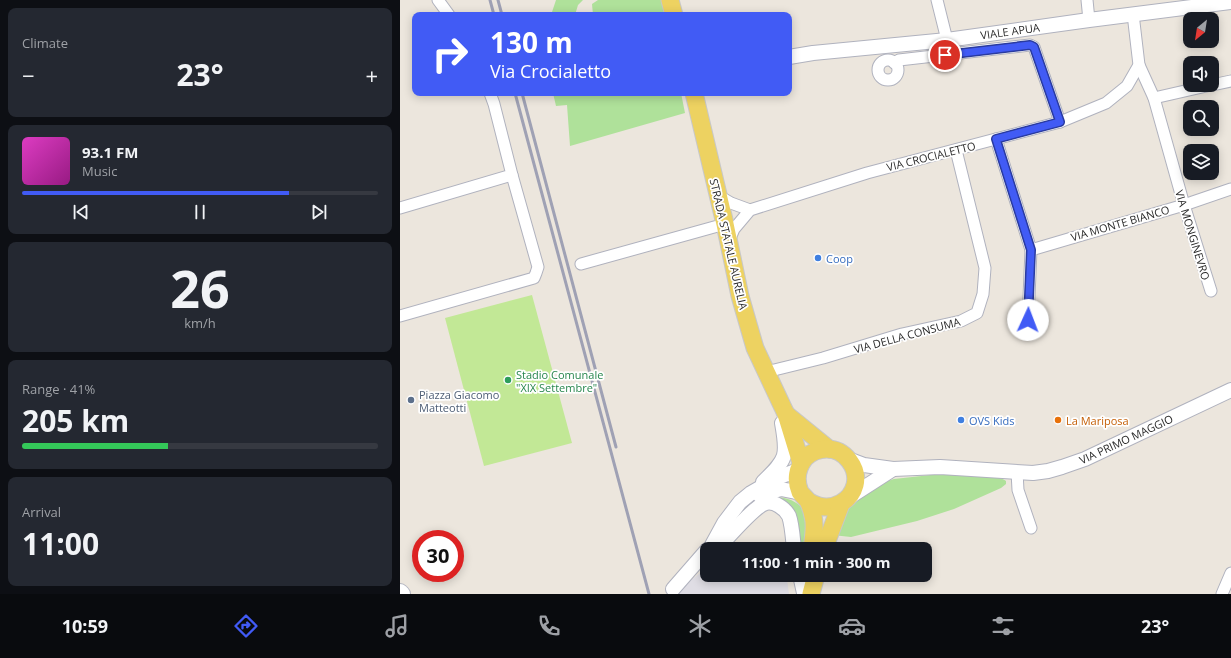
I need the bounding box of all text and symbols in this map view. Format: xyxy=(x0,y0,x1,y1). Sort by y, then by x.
north arrow xyxy=(1183,12,1219,48)
map controls xyxy=(1183,12,1219,180)
street label: VIALE APUA xyxy=(979,19,1041,43)
text: 130 m xyxy=(490,23,573,61)
icon: right xyxy=(424,28,476,80)
text: Climate xyxy=(22,34,68,52)
pin xyxy=(928,38,962,72)
icon: arrive xyxy=(934,44,956,66)
text: 23° xyxy=(176,54,224,95)
button: sound xyxy=(1183,56,1219,92)
text: Via Crocialetto xyxy=(490,59,611,83)
text: − xyxy=(22,60,35,90)
text: + xyxy=(365,60,378,90)
button: search xyxy=(1183,100,1219,136)
street label: VIA CROCIALETTO xyxy=(885,138,977,174)
text: 93.1 FM xyxy=(82,142,138,162)
button: layers xyxy=(1183,144,1219,180)
text: Music xyxy=(82,162,117,180)
street label: STRADA STATALE AURELIA xyxy=(707,177,751,311)
street label: VIA MONGINEVRO xyxy=(1172,188,1214,282)
icon: previous xyxy=(70,201,92,223)
icon: pause xyxy=(189,201,211,223)
icon: next xyxy=(308,201,330,223)
street label: VIA MONTE BIANCO xyxy=(1069,202,1171,244)
place label: Coop xyxy=(826,251,853,266)
text: 26 xyxy=(170,252,230,323)
marker: Coop xyxy=(813,253,823,263)
position arrow xyxy=(1007,299,1049,341)
text: km/h xyxy=(184,314,216,332)
street label: VIA DELLA CONSUMA xyxy=(852,314,962,356)
place label: Stadio Comunale "XIX Settembre" xyxy=(516,367,603,395)
marker: Stadio Comunale "XIX Settembre" xyxy=(503,375,513,385)
text: Range · 41% xyxy=(22,380,95,398)
place label: Piazza Giacomo Matteotti xyxy=(419,387,500,415)
marker: Piazza Giacomo Matteotti xyxy=(406,395,416,405)
text: 205 km xyxy=(22,400,129,441)
street label: VIA PRIMO MAGGIO xyxy=(1077,411,1175,467)
place label: OVS Kids xyxy=(969,413,1015,428)
place label: La Mariposa xyxy=(1066,413,1129,428)
marker: OVS Kids xyxy=(956,415,966,425)
marker: La Mariposa xyxy=(1053,415,1063,425)
text: Arrival xyxy=(22,503,61,521)
text: 11:00 xyxy=(22,523,99,564)
speed limit sign: 30 xyxy=(412,530,464,582)
text: 11:00 · 1 min · 300 m xyxy=(742,552,890,572)
icon: directions xyxy=(232,612,260,640)
icon: music xyxy=(383,612,411,640)
icon: phone xyxy=(535,612,563,640)
icon: climate xyxy=(686,612,714,640)
icon: car xyxy=(838,612,866,640)
icon: filters xyxy=(989,612,1017,640)
text: 10:59 xyxy=(62,614,108,638)
text: 23° xyxy=(1141,614,1169,638)

